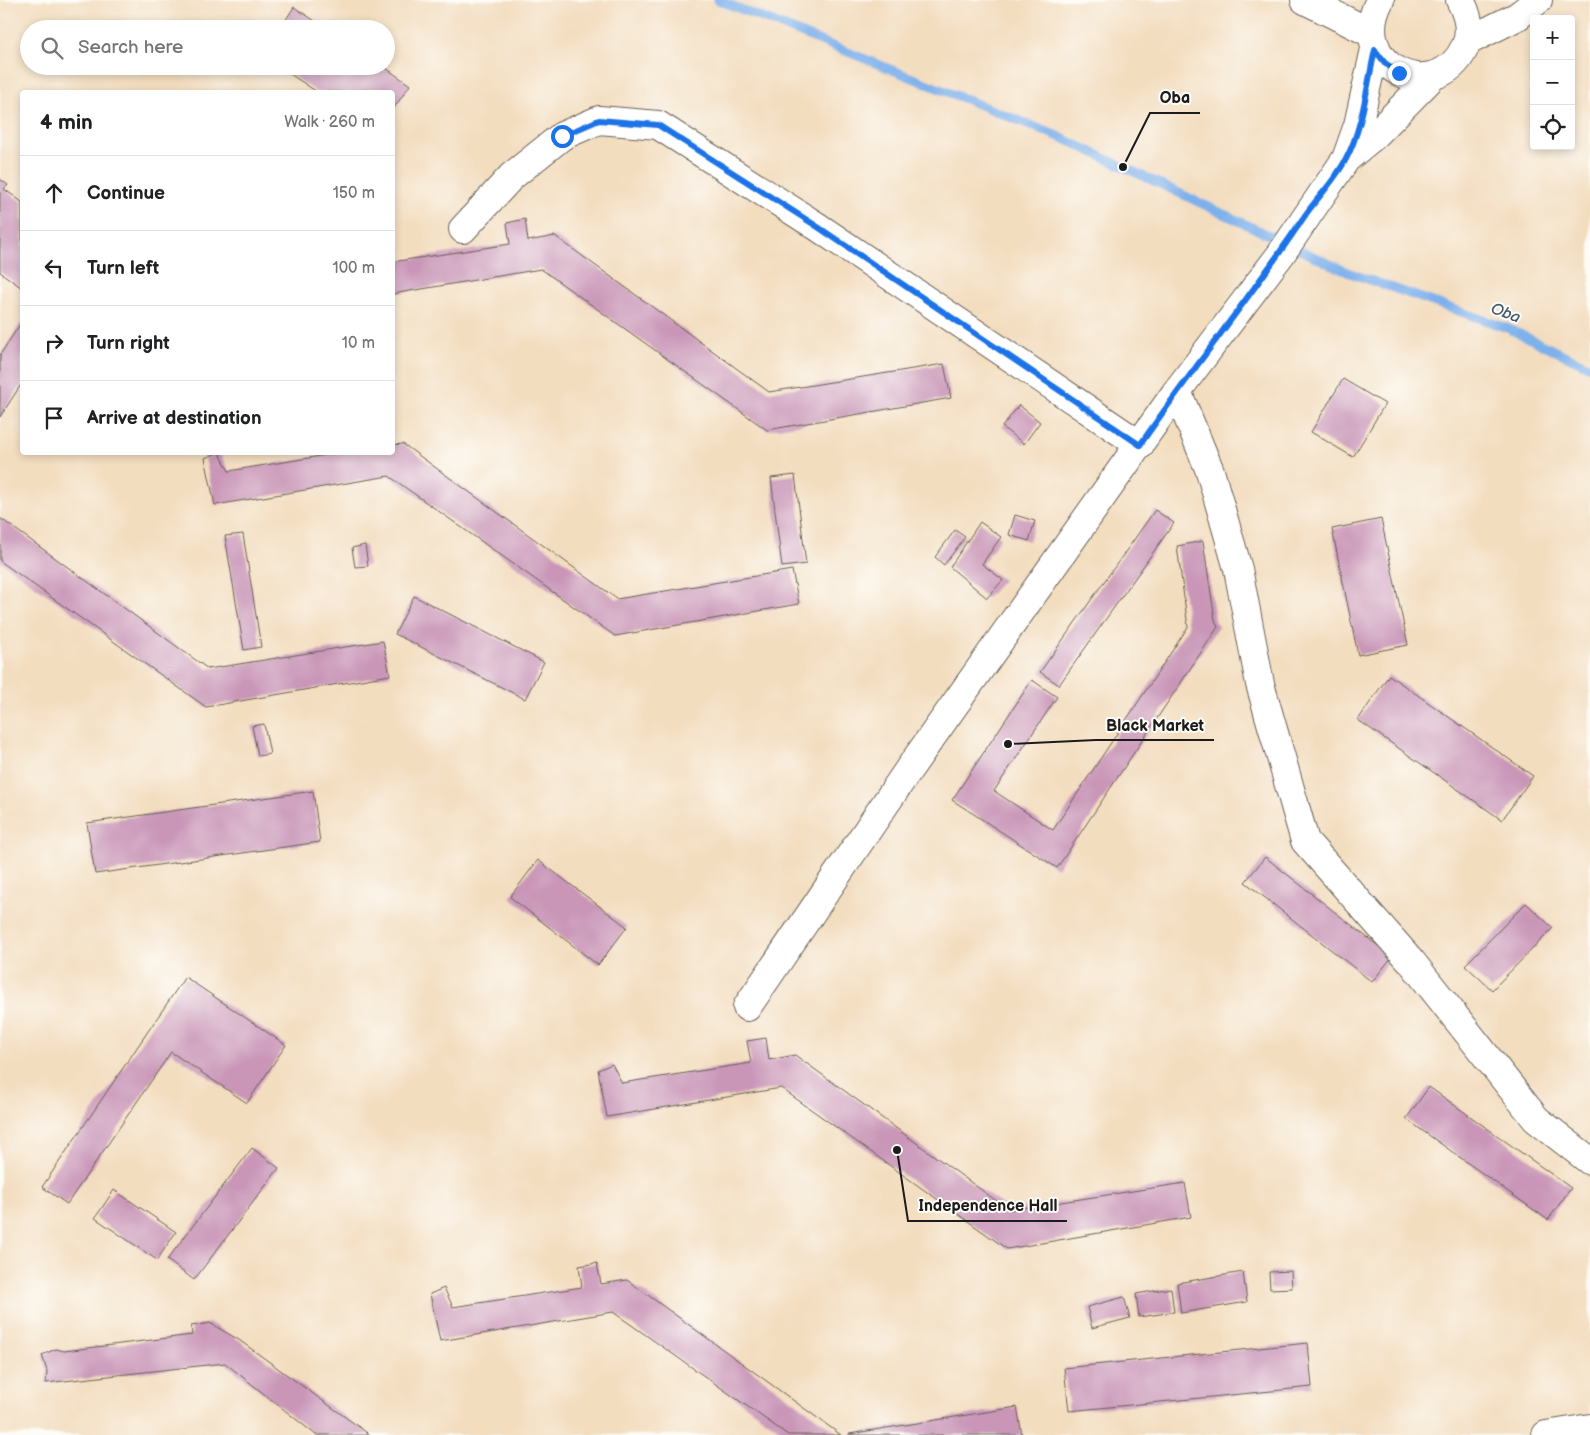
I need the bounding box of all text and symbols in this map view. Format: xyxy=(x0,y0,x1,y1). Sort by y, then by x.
map controls xyxy=(1530,15,1575,150)
button: + xyxy=(1530,15,1575,60)
search box xyxy=(20,20,395,75)
icon: search xyxy=(38,34,66,62)
text: Search here xyxy=(78,36,183,59)
button: − xyxy=(1530,60,1575,105)
route end xyxy=(1388,62,1411,85)
callout: Oba xyxy=(1150,82,1200,113)
text: Oba xyxy=(1160,89,1190,108)
button: locate xyxy=(1530,105,1575,150)
text: 4 min xyxy=(40,110,93,135)
text: Walk · 260 m xyxy=(284,113,375,132)
route start xyxy=(551,125,574,148)
icon: ahead xyxy=(40,179,68,207)
text: Continue xyxy=(87,182,165,205)
text: 150 m xyxy=(333,184,375,203)
icon: left xyxy=(40,254,68,282)
text: Turn left xyxy=(87,257,159,280)
text: 100 m xyxy=(332,259,375,278)
water label: Oba xyxy=(1488,299,1523,328)
icon: right xyxy=(40,329,68,357)
text: Turn right xyxy=(87,332,170,355)
text: 10 m xyxy=(342,334,375,353)
icon: arrive xyxy=(40,404,68,432)
text: Arrive at destination xyxy=(87,407,262,430)
callout: Black Market xyxy=(1096,709,1214,740)
text: Black Market xyxy=(1106,717,1205,736)
callout: Independence Hall xyxy=(908,1190,1067,1221)
text: Independence Hall xyxy=(918,1197,1058,1216)

